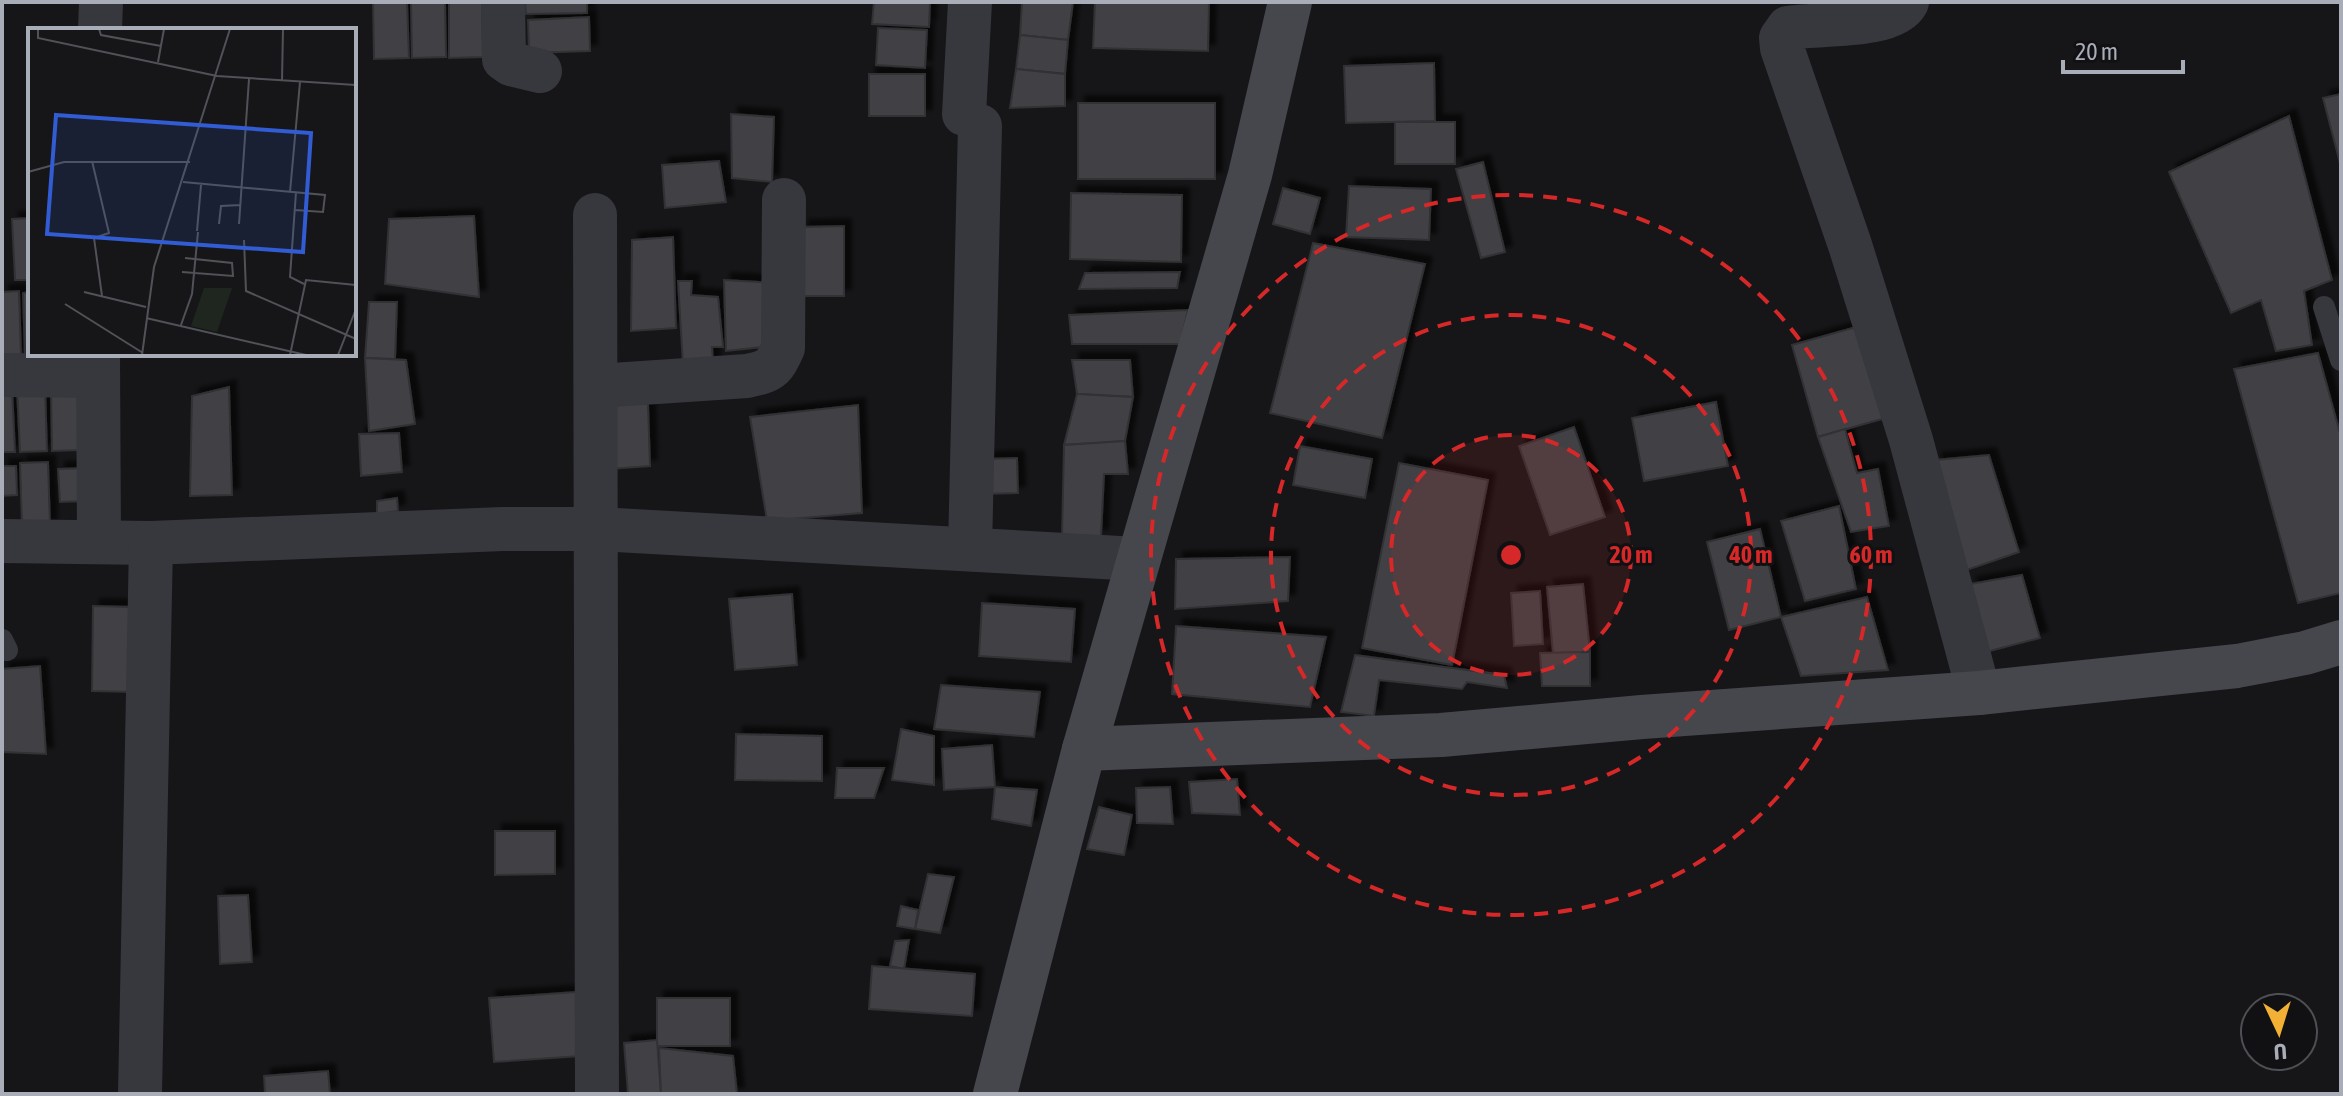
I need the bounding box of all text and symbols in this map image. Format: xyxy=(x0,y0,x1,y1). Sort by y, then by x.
scale bar xyxy=(2063,24,2183,74)
inset map xyxy=(28,28,356,356)
text: 20 m xyxy=(2075,38,2118,65)
centre of rings xyxy=(1497,541,1525,569)
text: 20 m xyxy=(1609,541,1653,568)
text: 40 m xyxy=(1728,541,1773,568)
text: 60 m xyxy=(1849,541,1893,568)
north arrow xyxy=(2239,992,2319,1072)
text: U xyxy=(2273,1039,2288,1065)

